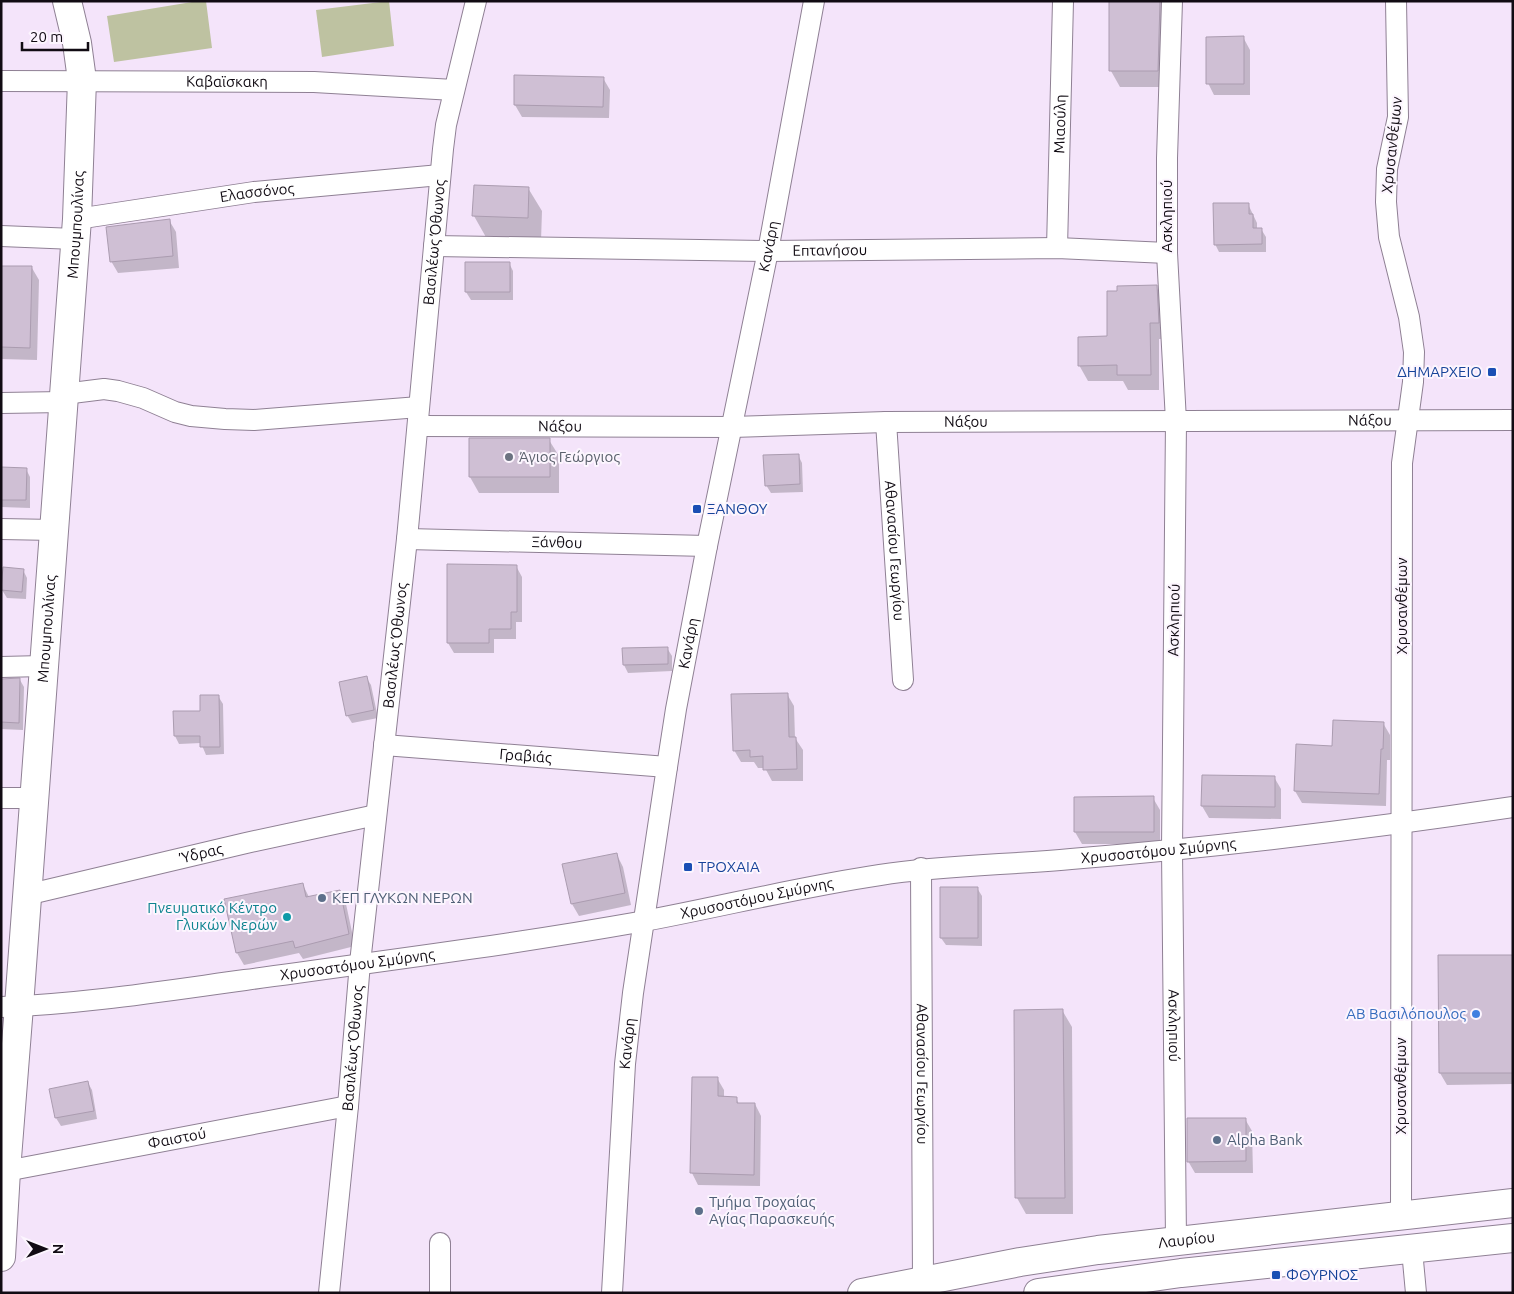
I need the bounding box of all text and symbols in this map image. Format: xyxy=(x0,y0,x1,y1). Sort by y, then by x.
scale bar xyxy=(22,20,89,52)
text: 20 m xyxy=(30,28,63,45)
street label: Καβαϊσκακη xyxy=(186,73,268,90)
street label: Μιαούλη xyxy=(1050,94,1069,154)
street label: Χρυσανθέμων xyxy=(1378,96,1405,194)
street label: Μπουμπουλίνας xyxy=(64,170,87,279)
street label: Ελασσόνος xyxy=(219,179,295,205)
street label: Βασιλέως Όθωνος xyxy=(420,179,448,306)
street label: Ασκληπιού xyxy=(1158,180,1175,252)
street label: Κανάρη xyxy=(755,219,781,273)
street label: Επτανήσου xyxy=(792,241,867,259)
place label: ΔΗΜΑΡΧΕΙΟ xyxy=(1397,363,1482,380)
marker: ΔΗΜΑΡΧΕΙΟ xyxy=(1486,366,1498,378)
street label: Νάξου xyxy=(1348,411,1392,429)
street label: Νάξου xyxy=(944,413,988,430)
street label: Νάξου xyxy=(538,417,582,435)
place label: Άγιος Γεώργιος xyxy=(519,448,620,465)
marker: Άγιος Γεώργιος xyxy=(503,451,515,463)
street label: Αθανασίου Γεωργίου xyxy=(882,480,908,622)
place label: ΞΑΝΘΟΥ xyxy=(707,500,768,517)
marker: ΞΑΝΘΟΥ xyxy=(691,503,703,515)
street label: Ξάνθου xyxy=(531,533,583,551)
street label: Χρυσανθέμων xyxy=(1393,558,1410,654)
street label: Μπουμπουλίνας xyxy=(34,574,59,683)
street label: Βασιλέως Όθωνος xyxy=(379,582,410,709)
street label: Ασκληπιού xyxy=(1164,583,1183,657)
street label: Κανάρη xyxy=(675,616,701,670)
street label: Γραβιάς xyxy=(499,745,553,766)
street label: Χρυσοστόμου Σμύρνης xyxy=(1080,834,1237,866)
street label: Ύδρας xyxy=(177,840,225,867)
place label: ΤΡΟΧΑΙΑ xyxy=(698,858,760,875)
marker: ΤΡΟΧΑΙΑ xyxy=(682,861,694,873)
street label: Χρυσοστόμου Σμύρνης xyxy=(679,874,835,922)
place label: ΚΕΠ ΓΛΥΚΩΝ ΝΕΡΩΝ xyxy=(332,889,473,906)
marker: ΚΕΠ ΓΛΥΚΩΝ ΝΕΡΩΝ xyxy=(316,892,328,904)
place label: Πνευματικό Κέντρο Γλυκών Νερών xyxy=(147,899,277,933)
marker: Πνευματικό Κέντρο Γλυκών Νερών xyxy=(281,911,293,923)
street label: Χρυσοστόμου Σμύρνης xyxy=(279,945,436,983)
street label: Βασιλέως Όθωνος xyxy=(339,984,366,1112)
street label: Ασκληπιού xyxy=(1165,989,1183,1062)
street label: Αθανασίου Γεωργίου xyxy=(914,1004,931,1144)
place label: ΑΒ Βασιλόπουλος xyxy=(1346,1005,1466,1022)
marker: ΑΒ Βασιλόπουλος xyxy=(1470,1008,1482,1020)
street label: Κανάρη xyxy=(616,1017,638,1070)
street label: Χρυσανθέμων xyxy=(1392,1038,1409,1134)
street label: Φαιστού xyxy=(146,1124,207,1152)
place label: Alpha Bank xyxy=(1227,1131,1303,1148)
marker: Alpha Bank xyxy=(1211,1134,1223,1146)
place label: Τμήμα Τροχαίας Αγίας Παρασκευής xyxy=(709,1193,835,1227)
marker: Τμήμα Τροχαίας Αγίας Παρασκευής xyxy=(693,1205,705,1217)
north arrow xyxy=(20,1224,70,1274)
street label: Λαυρίου xyxy=(1157,1228,1216,1251)
text: N xyxy=(50,1244,66,1254)
place label: ΦΟΥΡΝΟΣ xyxy=(1286,1266,1358,1283)
marker: ΦΟΥΡΝΟΣ xyxy=(1270,1269,1282,1281)

